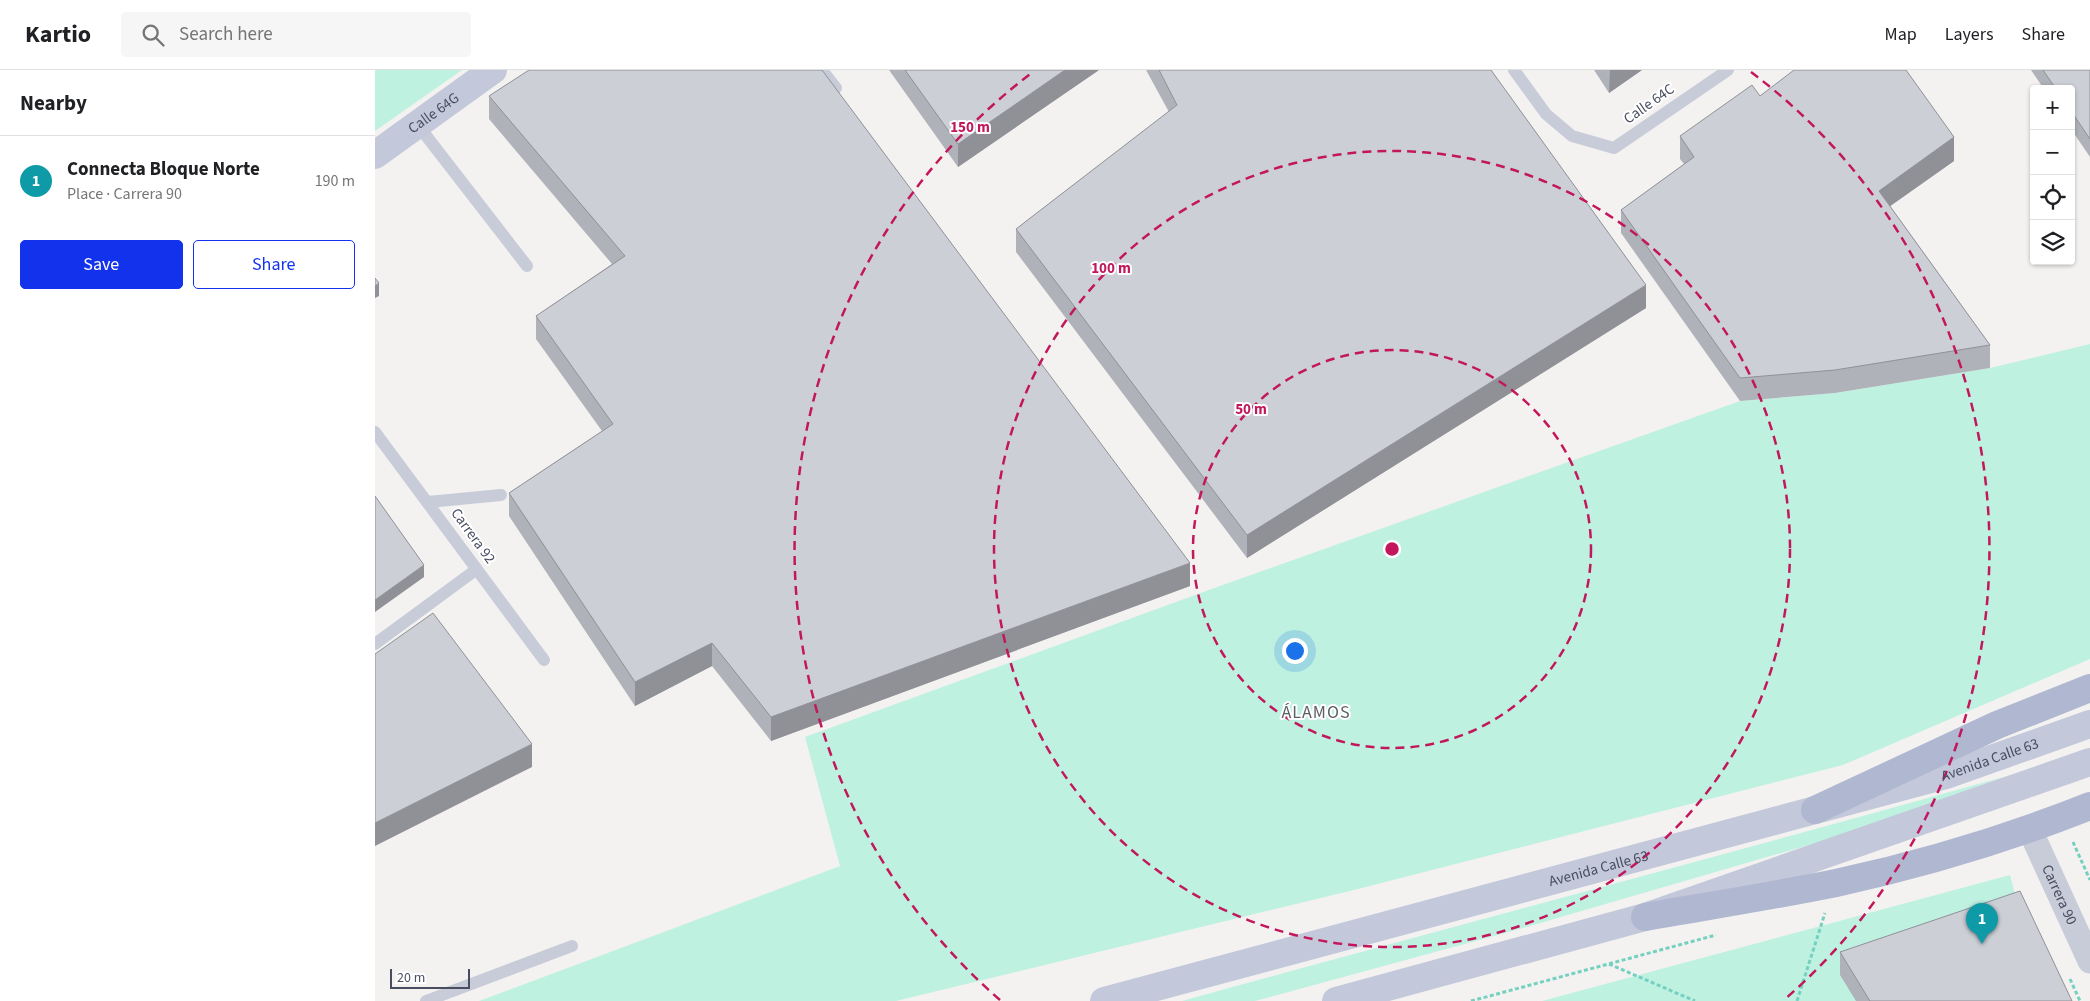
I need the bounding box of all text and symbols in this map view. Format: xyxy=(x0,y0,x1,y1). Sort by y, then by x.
search box xyxy=(121,12,471,57)
text: Kartio xyxy=(25,17,91,52)
icon: search xyxy=(139,21,167,49)
text: Search here xyxy=(179,21,273,48)
text: Map xyxy=(1885,22,1917,47)
text: Layers xyxy=(1945,22,1994,47)
text: Share xyxy=(2022,22,2065,47)
street label: Calle 64C xyxy=(1619,79,1679,129)
map controls xyxy=(2030,85,2075,265)
button: + xyxy=(2030,85,2075,130)
street label: Calle 64G xyxy=(404,87,463,139)
text: Nearby xyxy=(20,88,87,118)
text: 150 m xyxy=(950,117,990,138)
button: − xyxy=(2030,130,2075,175)
text: Connecta Bloque Norte xyxy=(67,156,260,183)
text: 1 xyxy=(32,170,40,192)
text: 190 m xyxy=(315,170,355,192)
button: locate xyxy=(2030,175,2075,220)
text: Place · Carrera 90 xyxy=(67,183,182,205)
button: layers xyxy=(2030,220,2075,265)
button: Save xyxy=(20,240,183,289)
button: Share xyxy=(193,240,355,289)
text: 100 m xyxy=(1091,258,1131,279)
text: 50 m xyxy=(1235,399,1267,420)
street label: Carrera 92 xyxy=(446,504,500,568)
centre of rings xyxy=(1383,540,1401,558)
your location xyxy=(1282,638,1308,664)
district label: ÁLAMOS xyxy=(1281,700,1351,725)
street label: Avenida Calle 63 xyxy=(1938,733,2041,786)
street label: Avenida Calle 63 xyxy=(1546,845,1651,892)
street label: Carrera 90 xyxy=(2037,861,2082,928)
pin: 1 xyxy=(1966,903,1998,944)
scale bar xyxy=(390,966,470,989)
text: 20 m xyxy=(397,968,425,988)

